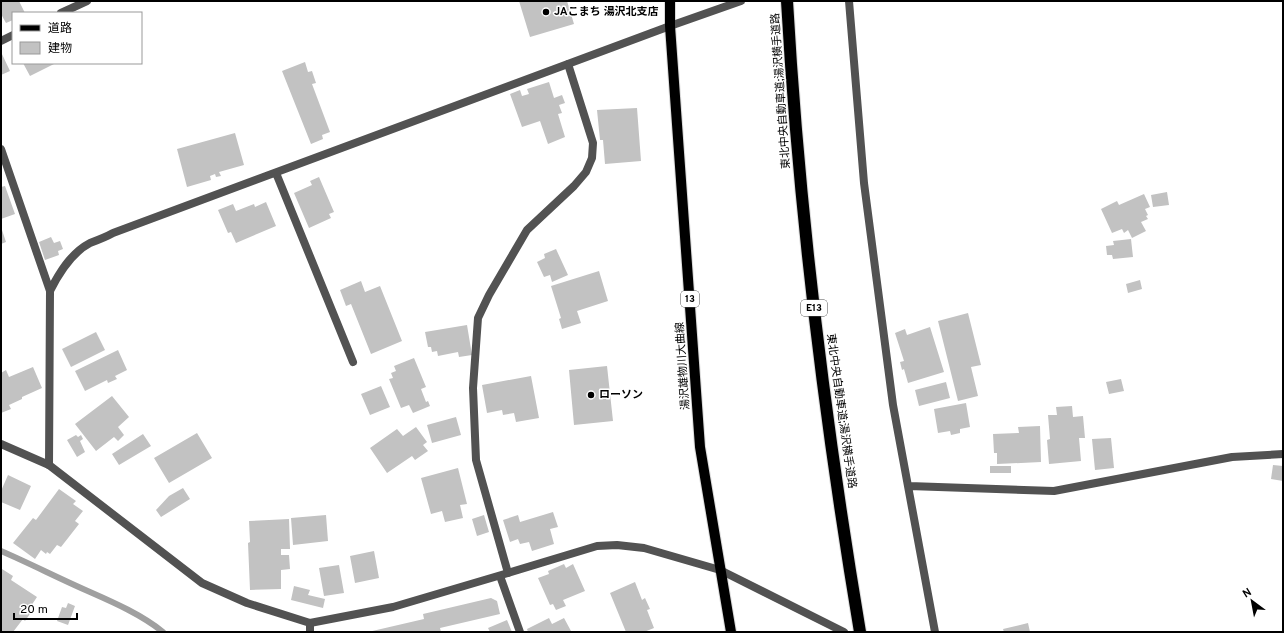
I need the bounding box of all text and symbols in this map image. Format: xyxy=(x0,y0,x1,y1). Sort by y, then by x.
place label: JAこまち 湯沢北支店 xyxy=(554,5,658,19)
marker: JAこまち 湯沢北支店 xyxy=(541,7,551,17)
legend xyxy=(12,12,142,64)
street label: 東北中央自動車道;湯沢横手道路 xyxy=(769,12,793,170)
text: 道路 xyxy=(48,21,72,37)
text: 建物 xyxy=(48,41,72,57)
road number: 13 xyxy=(681,291,699,307)
road number: E13 xyxy=(801,300,827,316)
street label: 湯沢雄物川大曲線 xyxy=(673,322,693,410)
street label: 東北中央自動車道;湯沢横手道路 xyxy=(823,333,859,489)
place label: ローソン xyxy=(599,388,643,402)
marker: ローソン xyxy=(586,390,596,400)
north arrow xyxy=(1232,581,1272,621)
text: N xyxy=(1240,585,1254,601)
scale bar xyxy=(14,595,77,621)
text: 20 m xyxy=(20,602,48,618)

